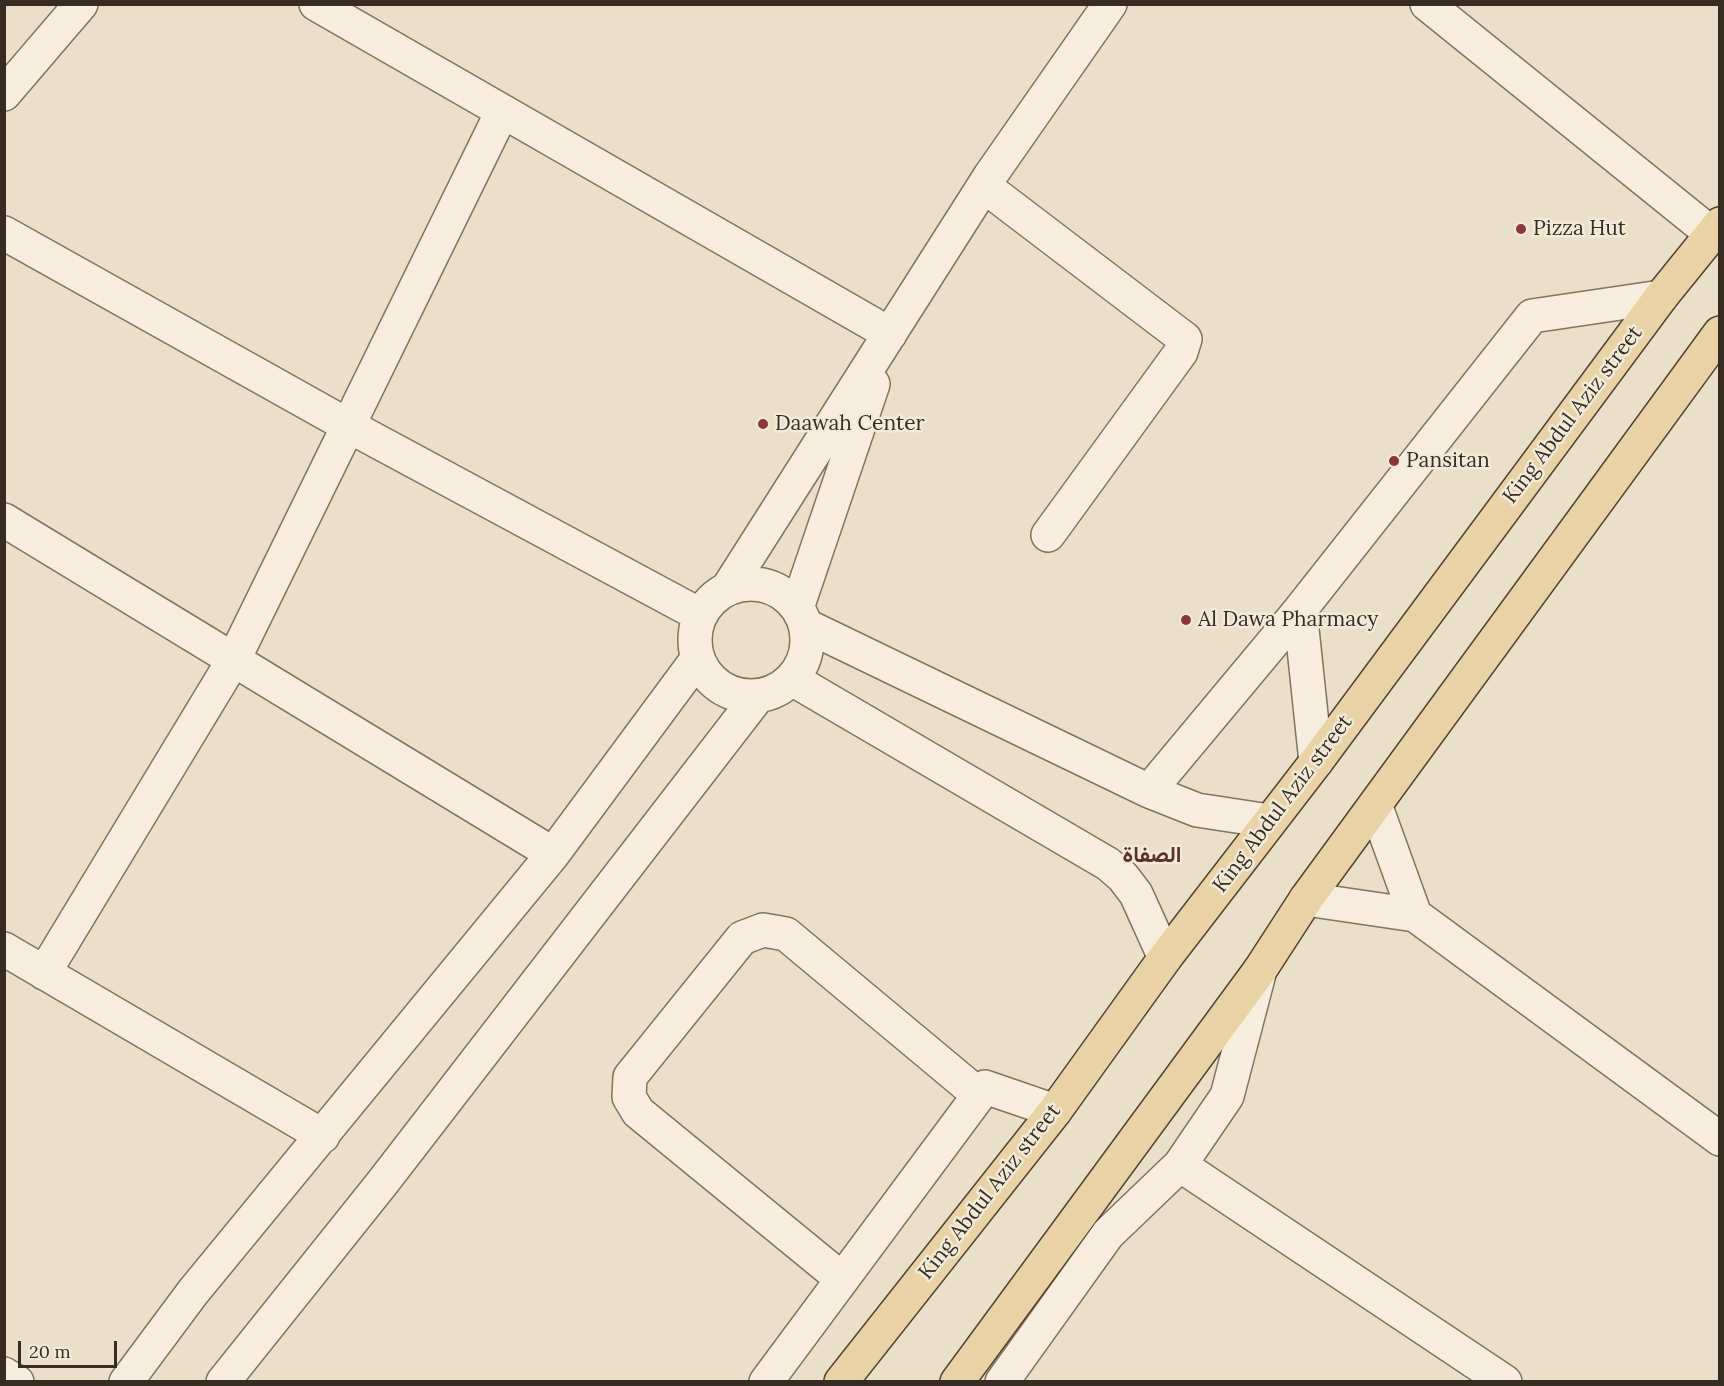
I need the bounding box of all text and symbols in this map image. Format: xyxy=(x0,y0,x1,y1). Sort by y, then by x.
place label: Pizza Hut xyxy=(1533,216,1626,242)
marker: Pizza Hut xyxy=(1514,222,1528,236)
street label: King Abdul Aziz street xyxy=(1498,321,1648,509)
place label: Daawah Center xyxy=(775,411,925,437)
marker: Daawah Center xyxy=(756,417,770,431)
place label: Pansitan xyxy=(1406,448,1490,474)
marker: Pansitan xyxy=(1387,454,1401,468)
place label: Al Dawa Pharmacy xyxy=(1198,607,1378,633)
marker: Al Dawa Pharmacy xyxy=(1179,613,1193,627)
street label: King Abdul Aziz street xyxy=(1208,710,1358,898)
district label: الصفاة xyxy=(1123,843,1181,869)
street label: King Abdul Aziz street xyxy=(914,1099,1066,1285)
scale bar xyxy=(21,1329,120,1367)
text: 20 m xyxy=(29,1340,71,1363)

